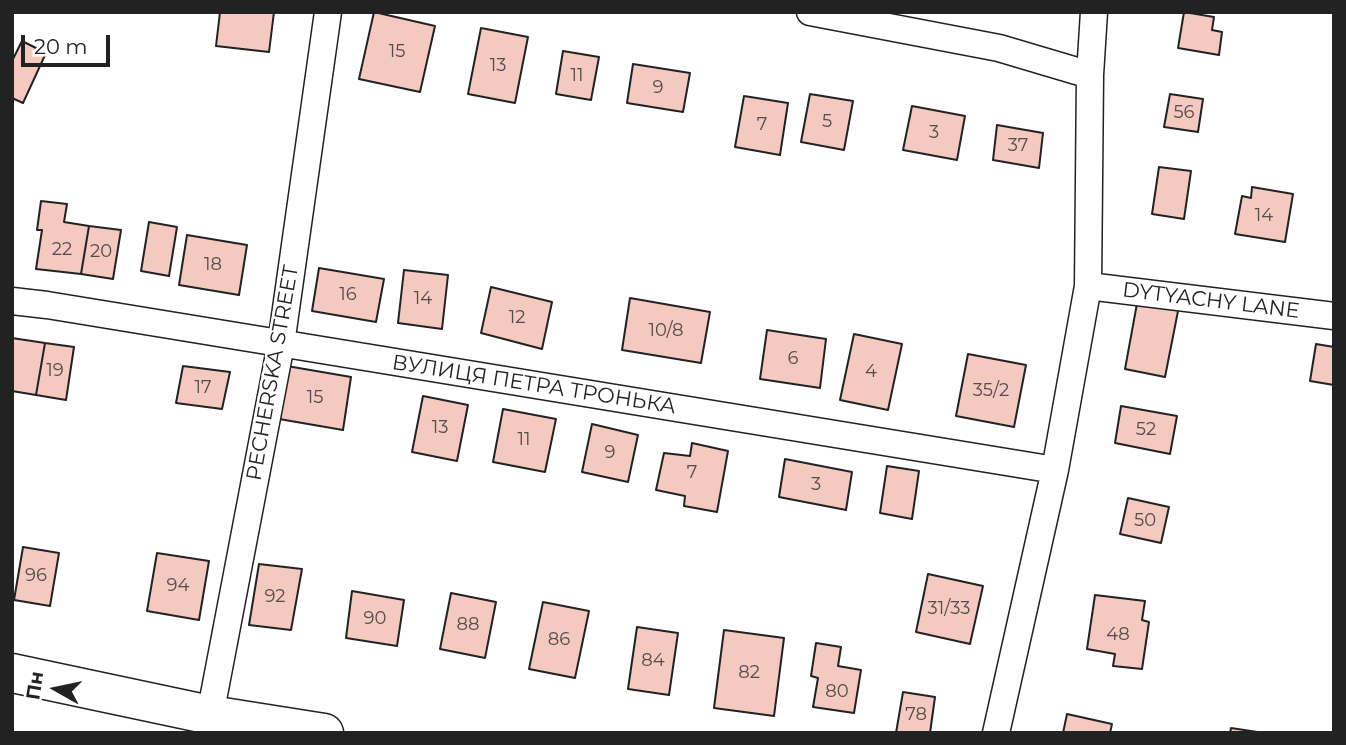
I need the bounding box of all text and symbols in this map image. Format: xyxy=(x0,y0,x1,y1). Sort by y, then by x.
scale bar xyxy=(24,21,114,65)
text: 20 m xyxy=(34,34,88,59)
house number: 15 xyxy=(389,41,405,63)
house number: 13 xyxy=(490,55,506,77)
house number: 11 xyxy=(571,65,583,87)
house number: 9 xyxy=(653,77,663,99)
house number: 56 xyxy=(1173,102,1195,124)
house number: 5 xyxy=(822,111,832,133)
house number: 7 xyxy=(757,114,767,136)
house number: 3 xyxy=(929,122,939,144)
house number: 37 xyxy=(1008,135,1028,157)
house number: 14 xyxy=(1255,205,1273,227)
house number: 22 xyxy=(52,239,72,261)
house number: 20 xyxy=(90,241,112,263)
house number: 18 xyxy=(204,254,222,276)
street label: PECHERSKA STREET xyxy=(242,263,304,483)
street label: DYTYACHY LANE xyxy=(1121,278,1301,324)
house number: 16 xyxy=(339,284,357,306)
house number: 14 xyxy=(414,288,432,310)
house number: 12 xyxy=(509,307,525,329)
house number: 10/8 xyxy=(648,320,684,342)
house number: 6 xyxy=(788,348,798,370)
street label: ВУЛИЦЯ ПЕТРА ТРОНЬКА xyxy=(390,350,678,420)
house number: 19 xyxy=(46,360,64,382)
house number: 4 xyxy=(865,361,877,383)
house number: 17 xyxy=(194,377,212,399)
house number: 35/2 xyxy=(973,380,1009,402)
house number: 15 xyxy=(307,387,323,409)
house number: 13 xyxy=(432,417,448,439)
house number: 52 xyxy=(1136,419,1156,441)
house number: 11 xyxy=(518,429,530,451)
house number: 9 xyxy=(605,442,615,464)
house number: 7 xyxy=(687,462,697,484)
house number: 3 xyxy=(811,474,821,496)
house number: 50 xyxy=(1134,510,1156,532)
house number: 96 xyxy=(25,565,47,587)
house number: 94 xyxy=(167,575,189,597)
house number: 92 xyxy=(264,586,286,608)
house number: 31/33 xyxy=(928,598,970,620)
house number: 90 xyxy=(364,608,386,630)
house number: 88 xyxy=(457,614,479,636)
house number: 48 xyxy=(1106,624,1130,646)
house number: 86 xyxy=(548,629,570,651)
house number: 84 xyxy=(641,650,665,672)
north arrow xyxy=(21,654,91,724)
house number: 82 xyxy=(738,662,760,684)
text: Пн xyxy=(21,670,48,702)
house number: 80 xyxy=(825,681,849,703)
house number: 78 xyxy=(905,704,927,726)

